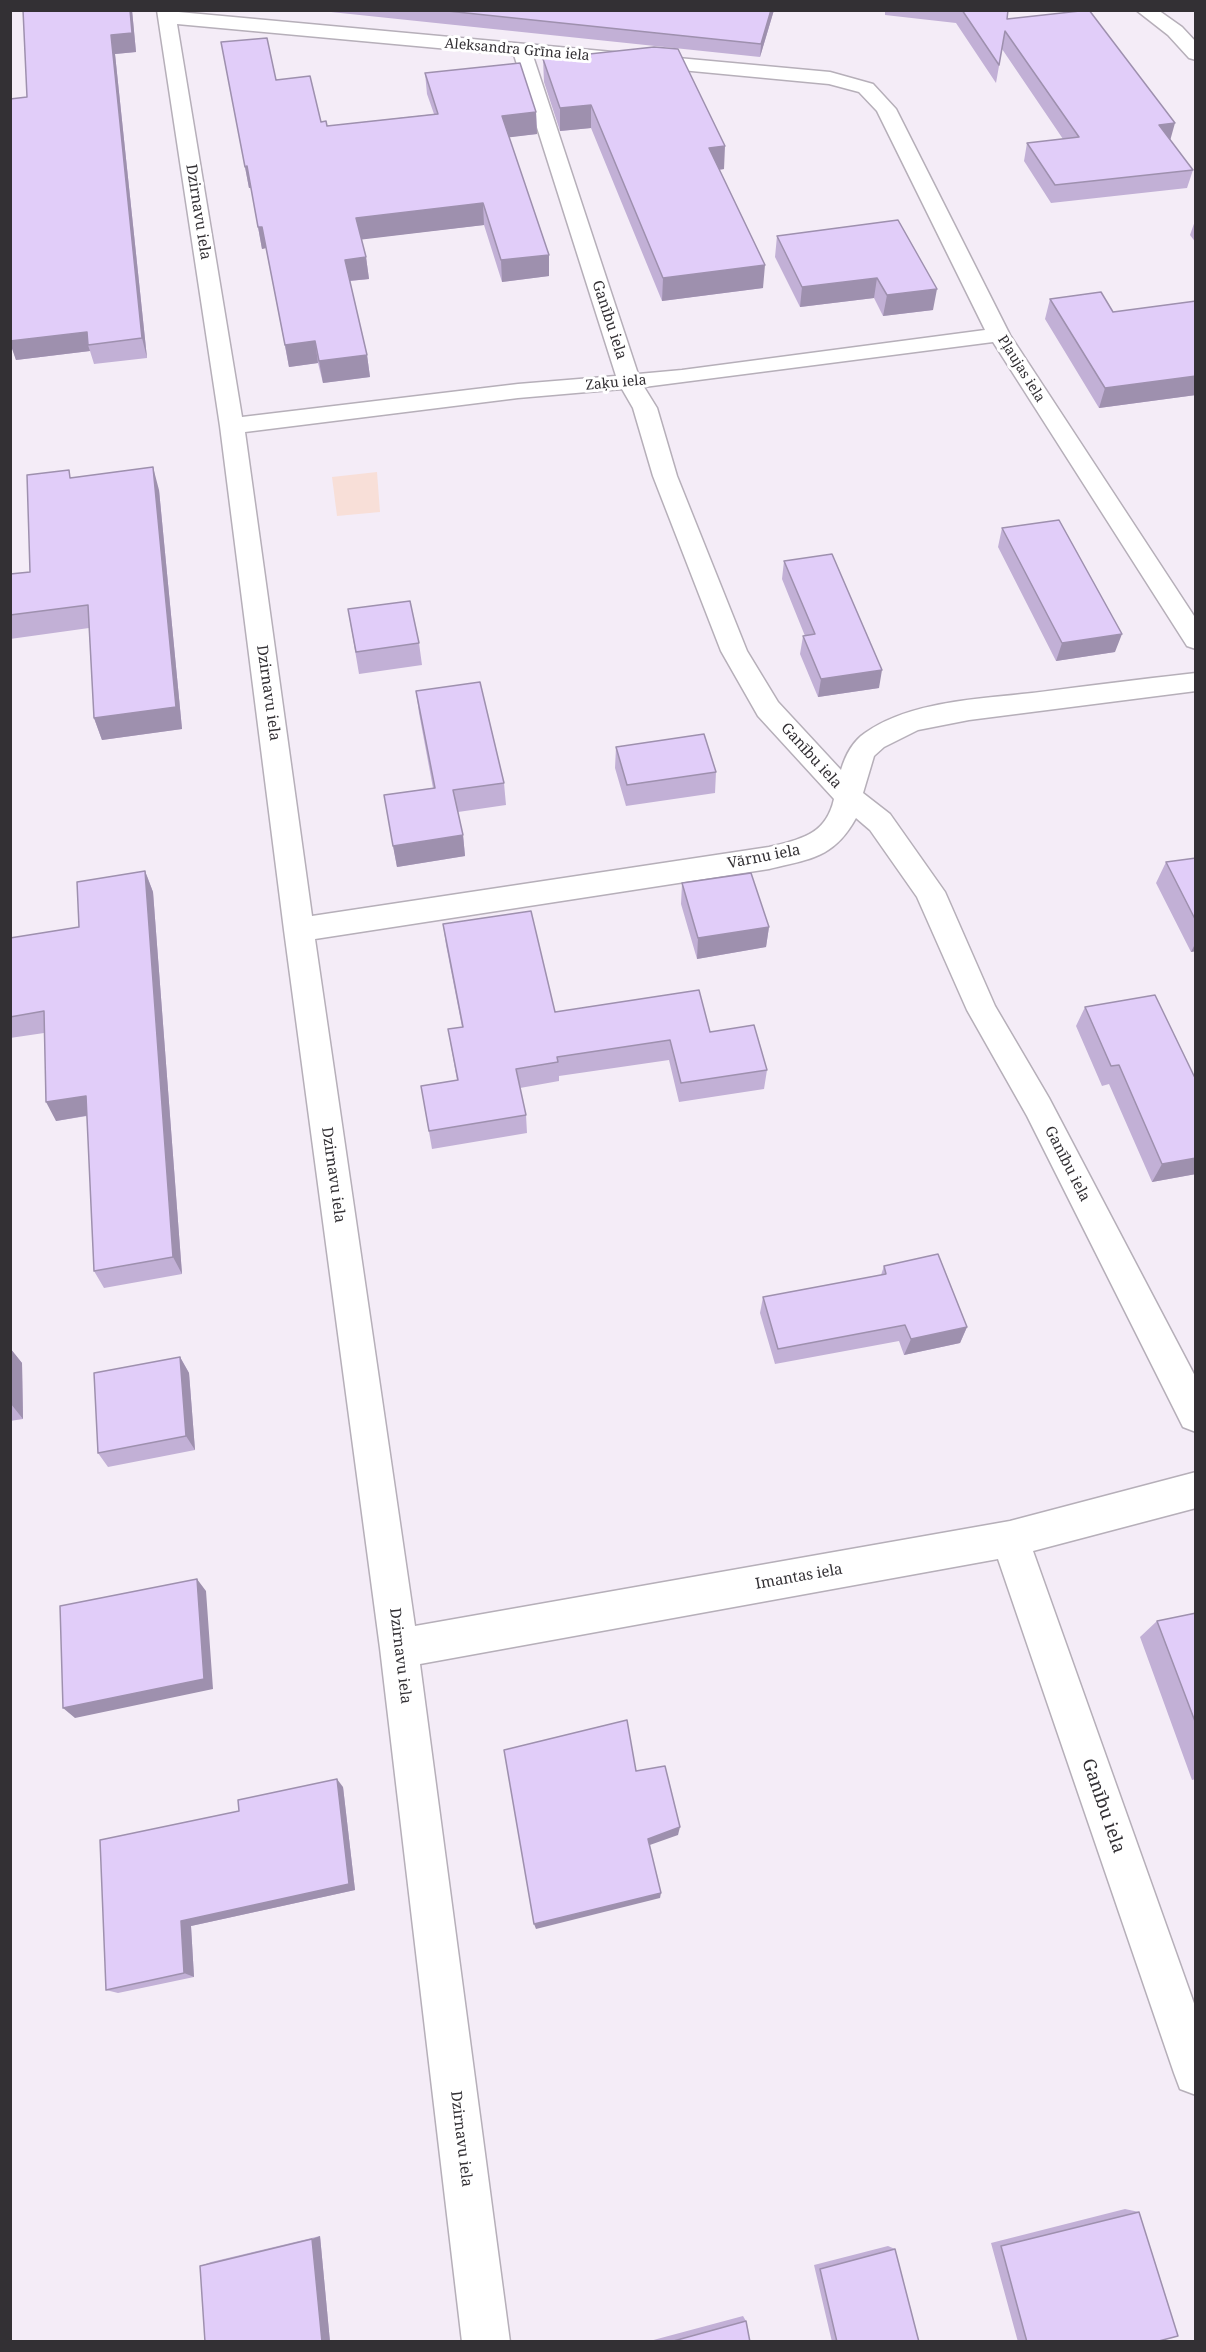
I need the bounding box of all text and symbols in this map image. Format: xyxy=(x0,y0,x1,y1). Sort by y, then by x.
street label: Aleksandra Grīna iela xyxy=(444,35,590,65)
street label: Dzirnavu iela xyxy=(182,163,214,261)
street label: Ganību iela xyxy=(588,278,630,362)
street label: Pļaujas iela xyxy=(994,332,1048,406)
street label: Zaķu iela xyxy=(585,372,647,394)
street label: Dzirnavu iela xyxy=(252,644,284,742)
street label: Ganību iela xyxy=(777,719,845,793)
street label: Vārnu iela xyxy=(726,841,802,873)
street label: Ganību iela xyxy=(1040,1123,1094,1205)
street label: Dzirnavu iela xyxy=(317,1126,349,1224)
street label: Imantas iela xyxy=(754,1560,844,1594)
street label: Dzirnavu iela xyxy=(385,1607,415,1705)
street label: Ganību iela xyxy=(1077,1756,1129,1856)
street label: Dzirnavu iela xyxy=(446,2090,476,2188)

